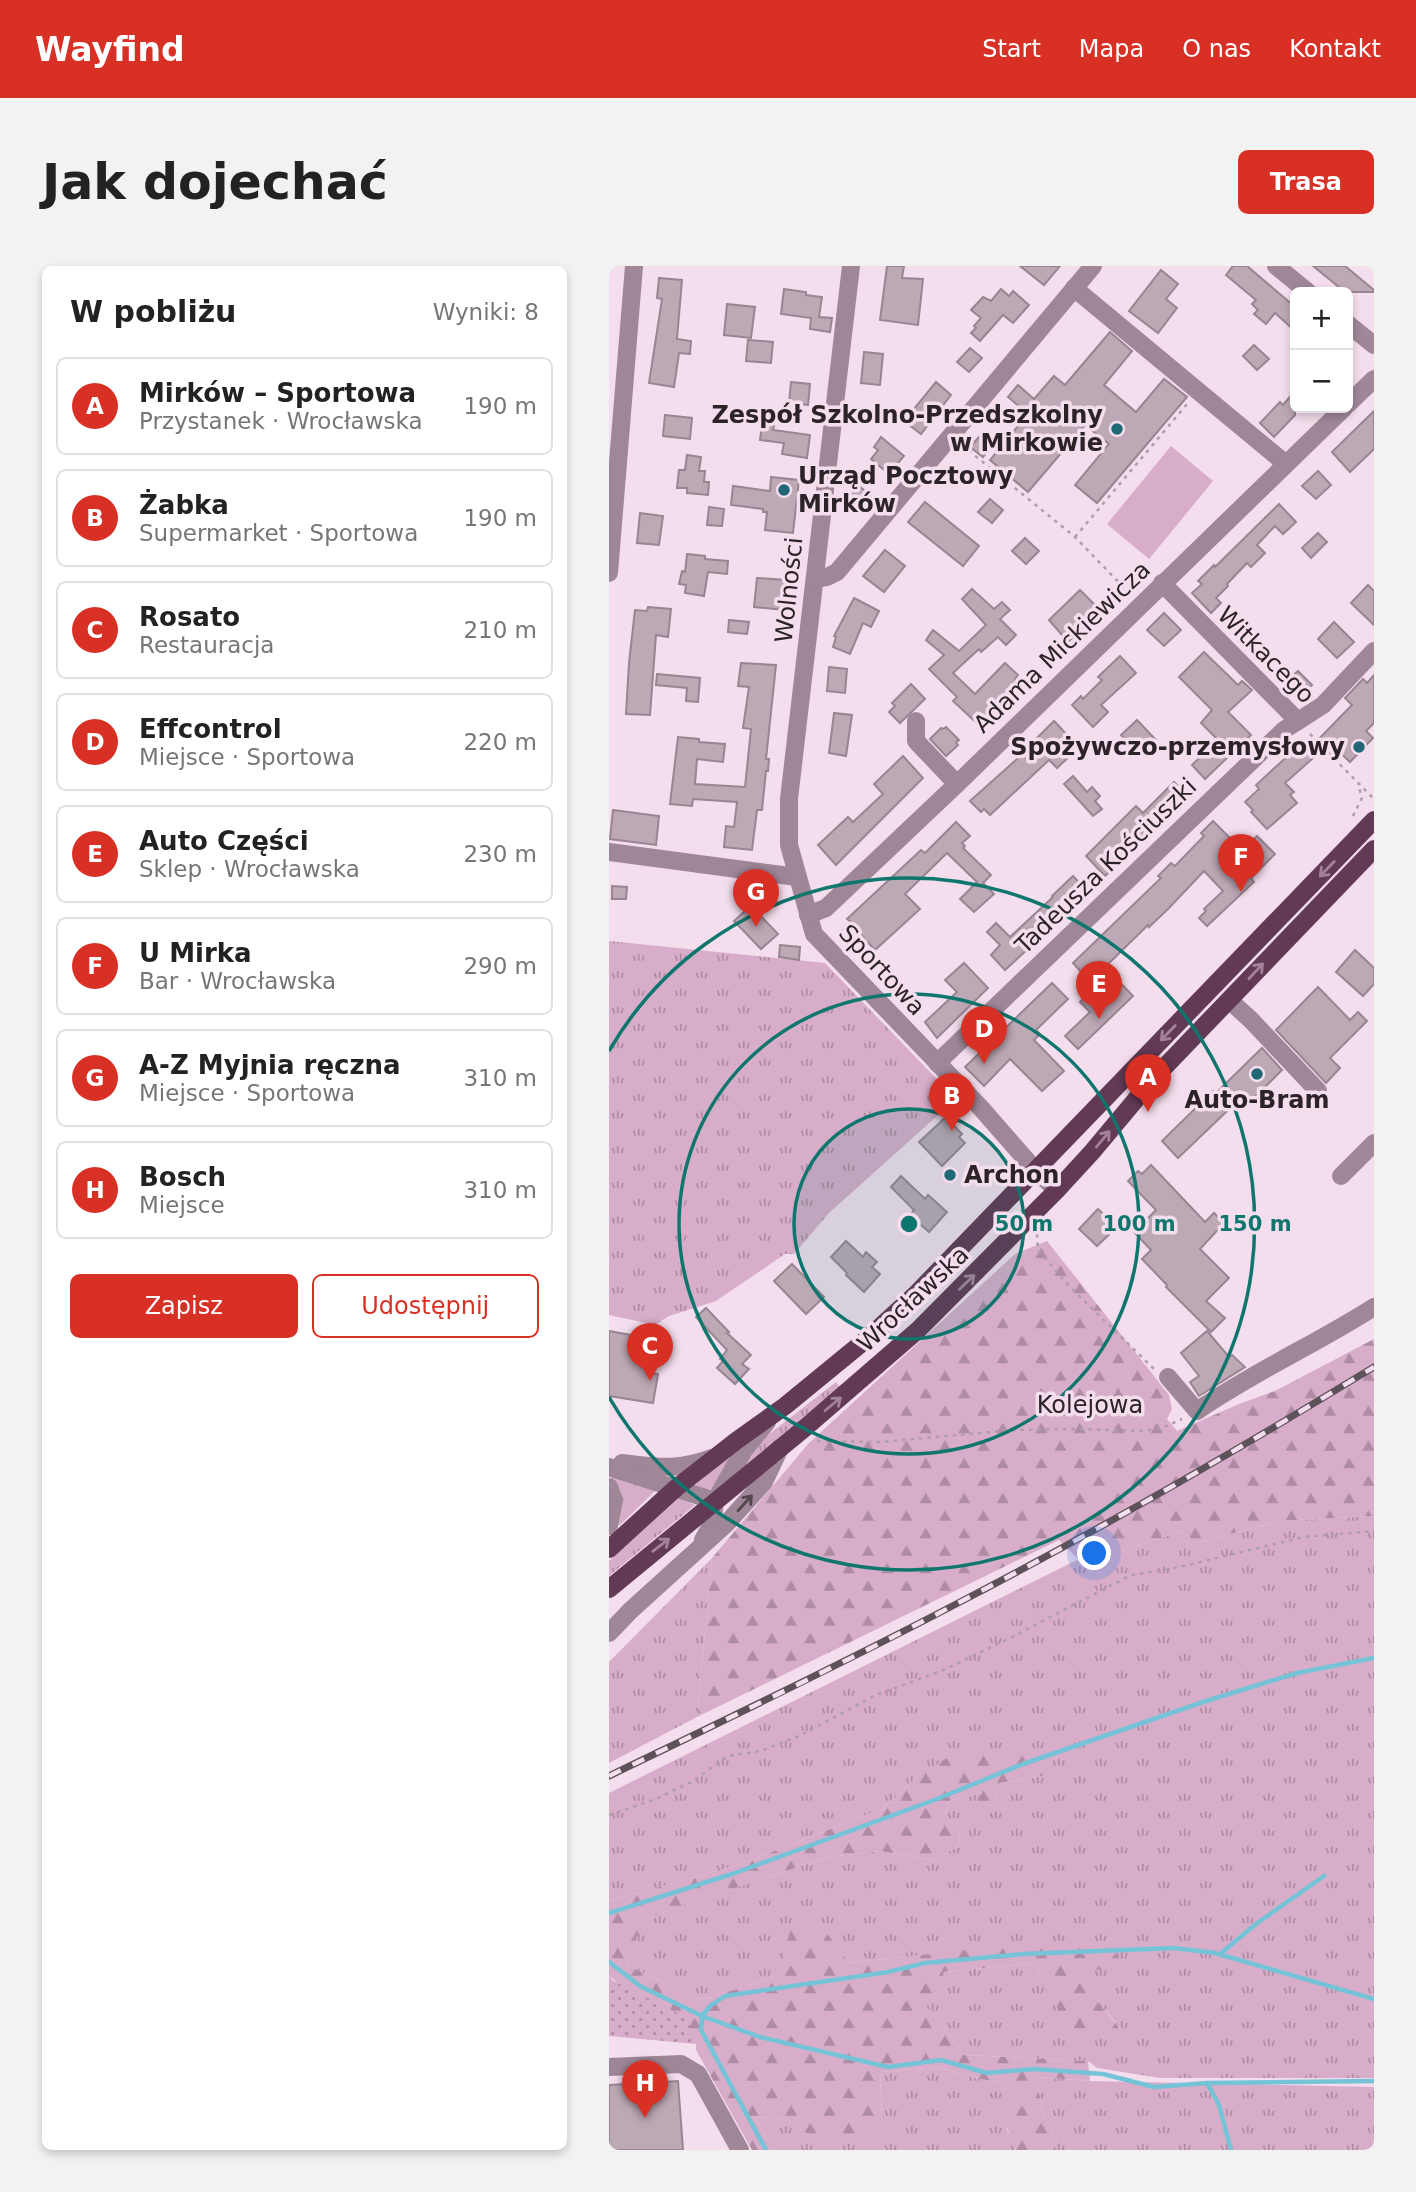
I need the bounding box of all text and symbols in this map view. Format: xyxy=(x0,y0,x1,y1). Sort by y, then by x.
text: Wayfind xyxy=(35,30,185,69)
text: Start xyxy=(982,35,1041,63)
text: Mapa xyxy=(1079,35,1144,63)
text: O nas xyxy=(1182,35,1251,63)
text: Kontakt xyxy=(1289,35,1381,63)
button: Trasa xyxy=(1238,150,1374,214)
text: Jak dojechać xyxy=(42,154,388,211)
map controls xyxy=(1290,287,1353,413)
button: + xyxy=(1290,287,1353,350)
text: W pobliżu xyxy=(70,294,236,329)
text: Wyniki: 8 xyxy=(433,299,539,325)
button: − xyxy=(1290,350,1353,413)
text: Mirków – Sportowa xyxy=(139,378,416,408)
text: A xyxy=(86,393,104,419)
text: 190 m xyxy=(463,393,537,419)
place label: Zespół Szkolno-Przedszkolny w Mirkowie xyxy=(711,401,1103,457)
text: Przystanek · Wrocławska xyxy=(139,408,423,434)
marker: Zespół Szkolno-Przedszkolny w Mirkowie xyxy=(1109,421,1125,437)
place label: Urząd Pocztowy Mirków xyxy=(798,462,1013,518)
marker: Urząd Pocztowy Mirków xyxy=(776,482,792,498)
text: Żabka xyxy=(139,490,229,520)
text: B xyxy=(86,505,104,531)
text: 190 m xyxy=(463,505,537,531)
text: Supermarket · Sportowa xyxy=(139,520,418,546)
street label: Wolności xyxy=(770,536,808,644)
street label: Adama Mickiewicza xyxy=(968,556,1156,738)
street label: Witkacego xyxy=(1212,601,1320,709)
text: Rosato xyxy=(139,602,240,632)
text: C xyxy=(87,617,103,643)
text: 210 m xyxy=(463,617,537,643)
text: Restauracja xyxy=(139,632,274,658)
text: Effcontrol xyxy=(139,714,282,744)
text: D xyxy=(85,729,105,755)
text: 220 m xyxy=(463,729,537,755)
place label: Spożywczo-przemysłowy xyxy=(1010,733,1345,761)
marker: Spożywczo-przemysłowy xyxy=(1351,739,1367,755)
text: Miejsce · Sportowa xyxy=(139,744,355,770)
street label: Tadeusza Kościuszki xyxy=(1009,772,1202,960)
text: Auto Części xyxy=(139,826,309,856)
pin: F xyxy=(1218,834,1264,892)
text: E xyxy=(87,841,103,867)
text: 230 m xyxy=(463,841,537,867)
text: Sklep · Wrocławska xyxy=(139,856,360,882)
one-way arrow xyxy=(1318,860,1335,877)
pin: G xyxy=(733,869,779,927)
street label: Sportowa xyxy=(833,919,931,1021)
text: U Mirka xyxy=(139,938,252,968)
text: F xyxy=(87,953,103,979)
text: 290 m xyxy=(463,953,537,979)
pin: E xyxy=(1076,961,1122,1019)
one-way arrow xyxy=(1248,963,1265,980)
text: Bar · Wrocławska xyxy=(139,968,336,994)
pin: D xyxy=(961,1006,1007,1064)
one-way arrow xyxy=(1160,1024,1177,1041)
text: A-Z Myjnia ręczna xyxy=(139,1050,401,1080)
pin: A xyxy=(1125,1054,1171,1112)
text: G xyxy=(86,1065,104,1091)
text: 310 m xyxy=(463,1065,537,1091)
marker: Auto-Bram xyxy=(1249,1066,1265,1082)
pin: B xyxy=(929,1073,975,1131)
text: Miejsce · Sportowa xyxy=(139,1080,355,1106)
place label: Auto-Bram xyxy=(1185,1086,1329,1114)
one-way arrow xyxy=(1095,1130,1111,1148)
place label: Archon xyxy=(964,1161,1059,1189)
text: Bosch xyxy=(139,1162,226,1192)
marker: Archon xyxy=(942,1167,958,1183)
text: H xyxy=(85,1177,105,1203)
text: 310 m xyxy=(463,1177,537,1203)
text: Miejsce xyxy=(139,1192,225,1218)
centre of rings xyxy=(897,1212,921,1236)
text: 50 m xyxy=(995,1212,1053,1236)
text: 100 m xyxy=(1102,1212,1176,1236)
text: 150 m xyxy=(1218,1212,1292,1236)
street label: Wrocławska xyxy=(852,1240,974,1358)
button: Zapisz xyxy=(70,1274,298,1338)
button: Udostępnij xyxy=(312,1274,539,1338)
one-way arrow xyxy=(958,1274,975,1291)
pin: C xyxy=(627,1323,673,1381)
street label: Kolejowa xyxy=(1037,1391,1143,1419)
one-way arrow xyxy=(824,1396,842,1412)
one-way arrow xyxy=(737,1494,753,1512)
your location xyxy=(1077,1536,1111,1570)
one-way arrow xyxy=(651,1537,670,1552)
pin: H xyxy=(622,2060,668,2118)

